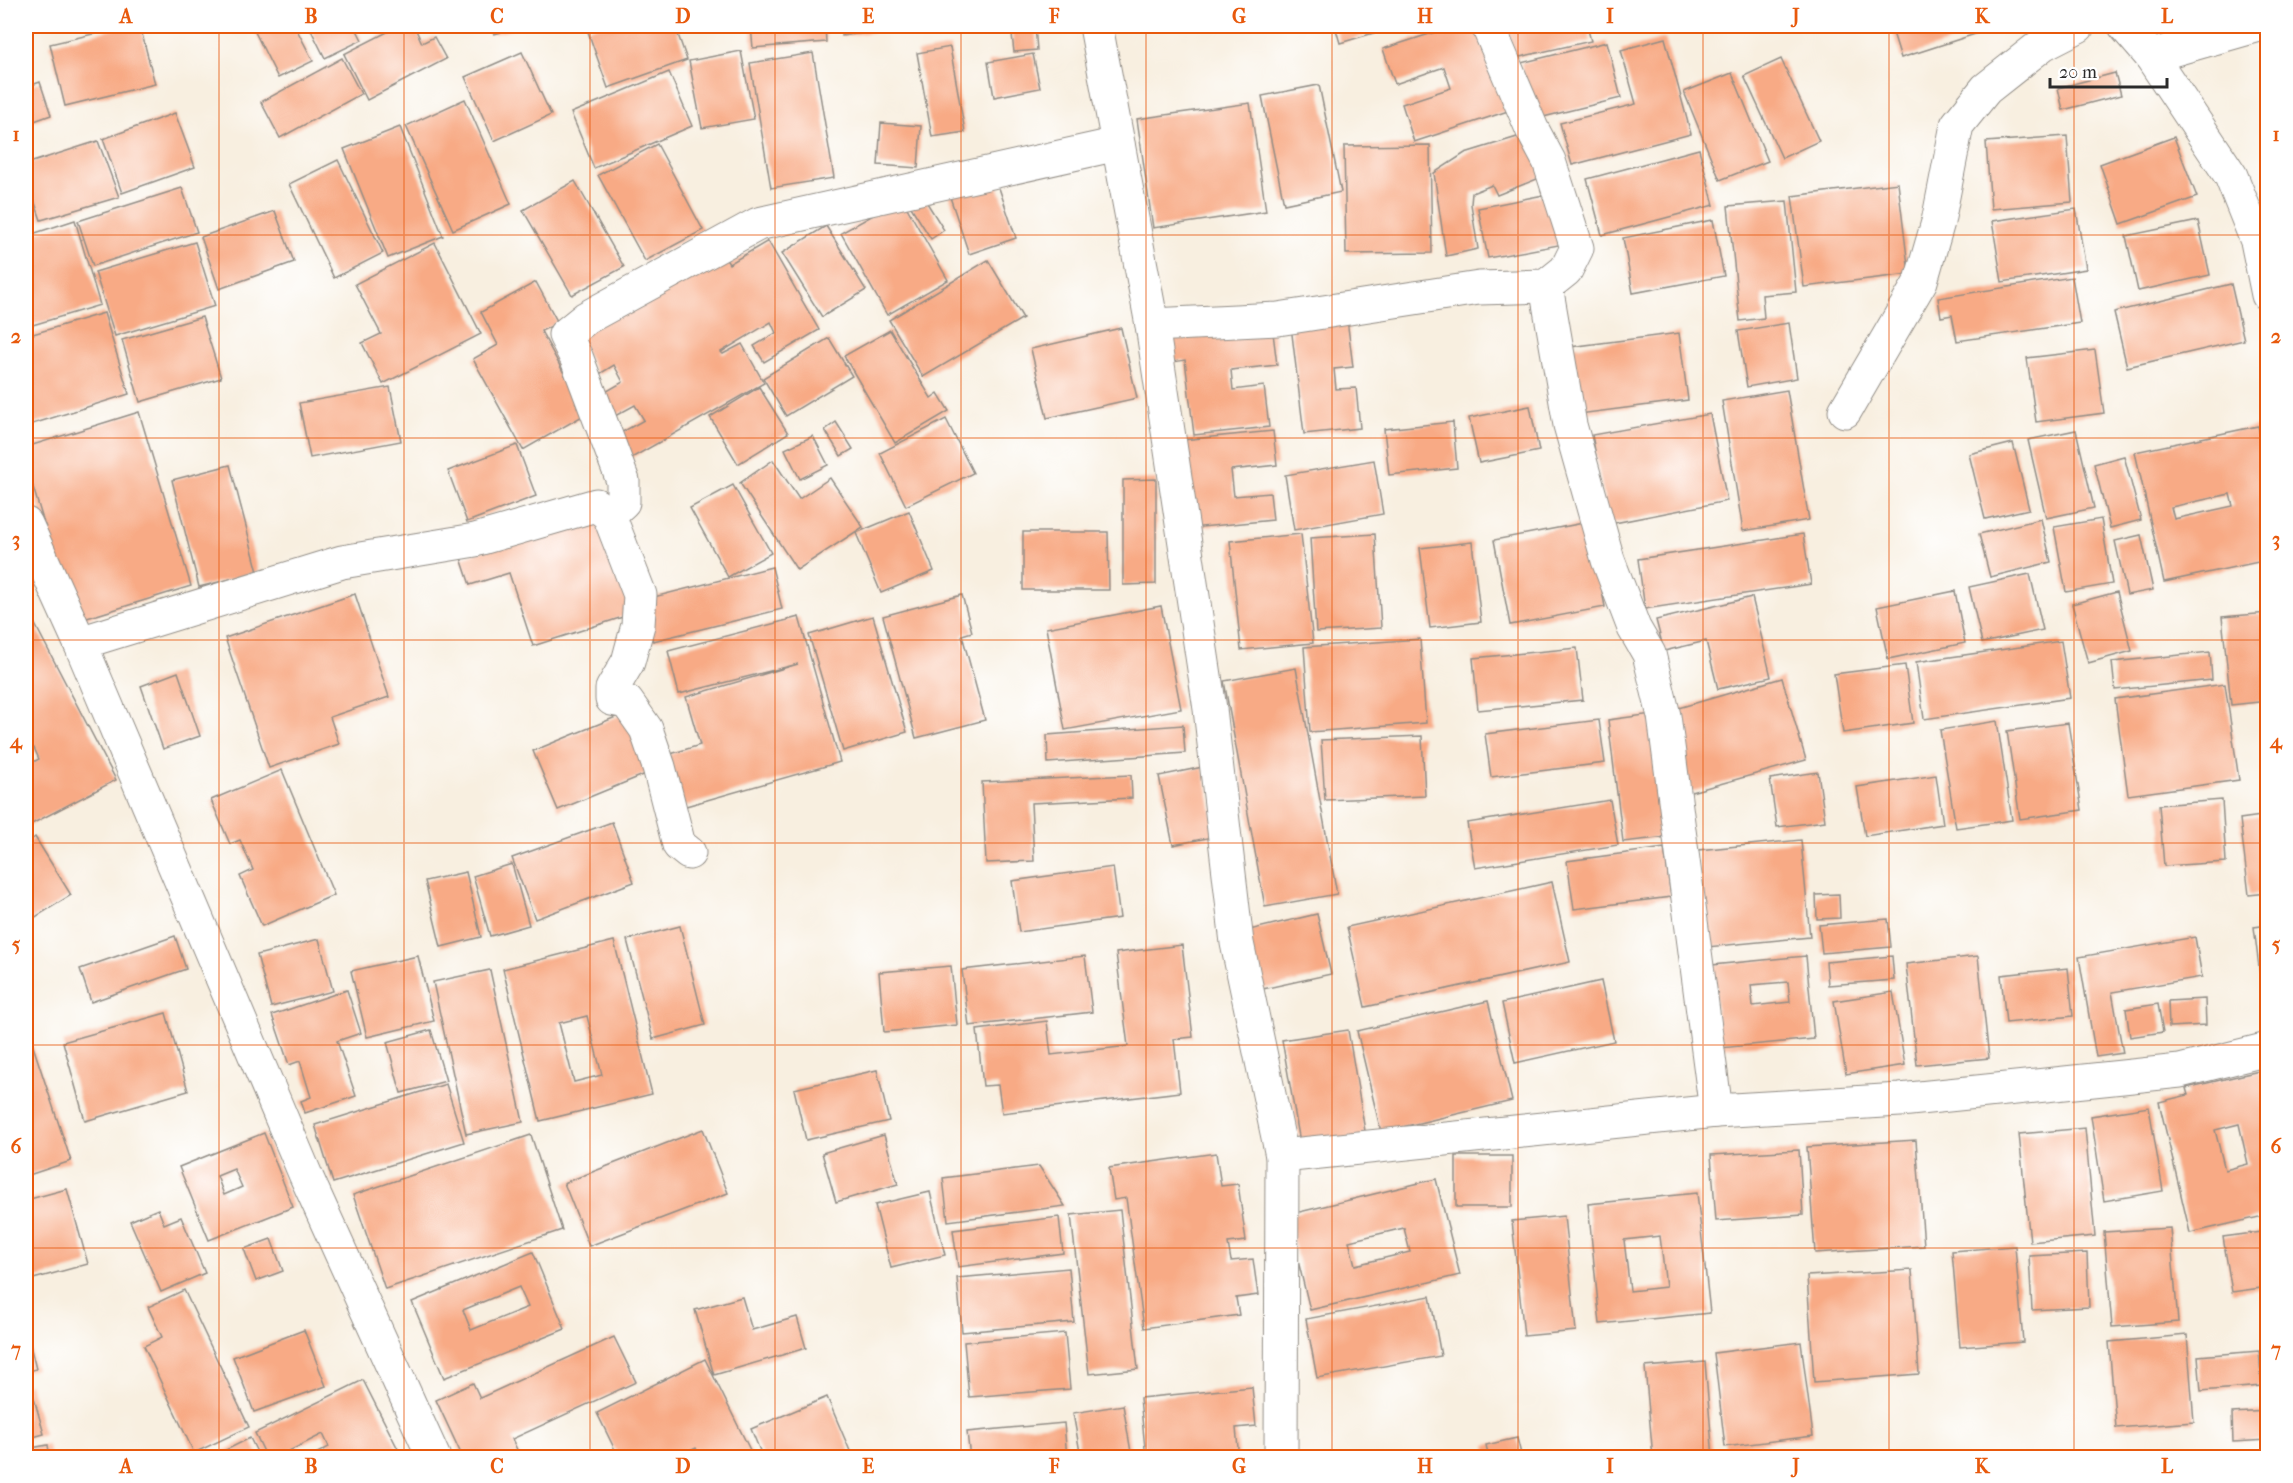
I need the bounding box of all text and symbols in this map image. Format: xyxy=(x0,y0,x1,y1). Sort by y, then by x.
text: A xyxy=(118,5,134,28)
text: B xyxy=(304,5,318,28)
text: C xyxy=(490,5,504,28)
text: D xyxy=(675,5,691,28)
text: E xyxy=(862,5,874,28)
text: F xyxy=(1048,5,1060,28)
text: G xyxy=(1232,5,1246,28)
text: H xyxy=(1417,5,1433,28)
text: I xyxy=(1606,5,1614,28)
text: J xyxy=(1790,5,1800,28)
text: K xyxy=(1975,5,1991,28)
text: L xyxy=(2161,5,2174,28)
scale bar xyxy=(2050,51,2167,89)
text: 20 m xyxy=(2059,62,2097,83)
text: 1 xyxy=(12,123,20,146)
text: 1 xyxy=(2272,123,2280,146)
text: 2 xyxy=(11,325,21,348)
text: 2 xyxy=(2271,325,2281,348)
text: 3 xyxy=(12,528,20,551)
text: 3 xyxy=(2272,528,2280,551)
text: 4 xyxy=(9,730,23,754)
text: 4 xyxy=(2269,730,2283,754)
text: 5 xyxy=(12,933,21,956)
text: 5 xyxy=(2272,933,2281,956)
text: 6 xyxy=(11,1135,23,1158)
text: 6 xyxy=(2271,1135,2283,1158)
text: 7 xyxy=(10,1338,21,1361)
text: 7 xyxy=(2270,1338,2281,1361)
text: A xyxy=(118,1455,134,1478)
text: B xyxy=(304,1455,318,1478)
text: C xyxy=(490,1455,504,1478)
text: D xyxy=(675,1455,691,1478)
text: E xyxy=(862,1455,874,1478)
text: F xyxy=(1048,1455,1060,1478)
text: G xyxy=(1232,1455,1246,1478)
text: H xyxy=(1417,1455,1433,1478)
text: I xyxy=(1606,1455,1614,1478)
text: J xyxy=(1790,1455,1800,1478)
text: K xyxy=(1975,1455,1991,1478)
text: L xyxy=(2161,1455,2174,1478)

